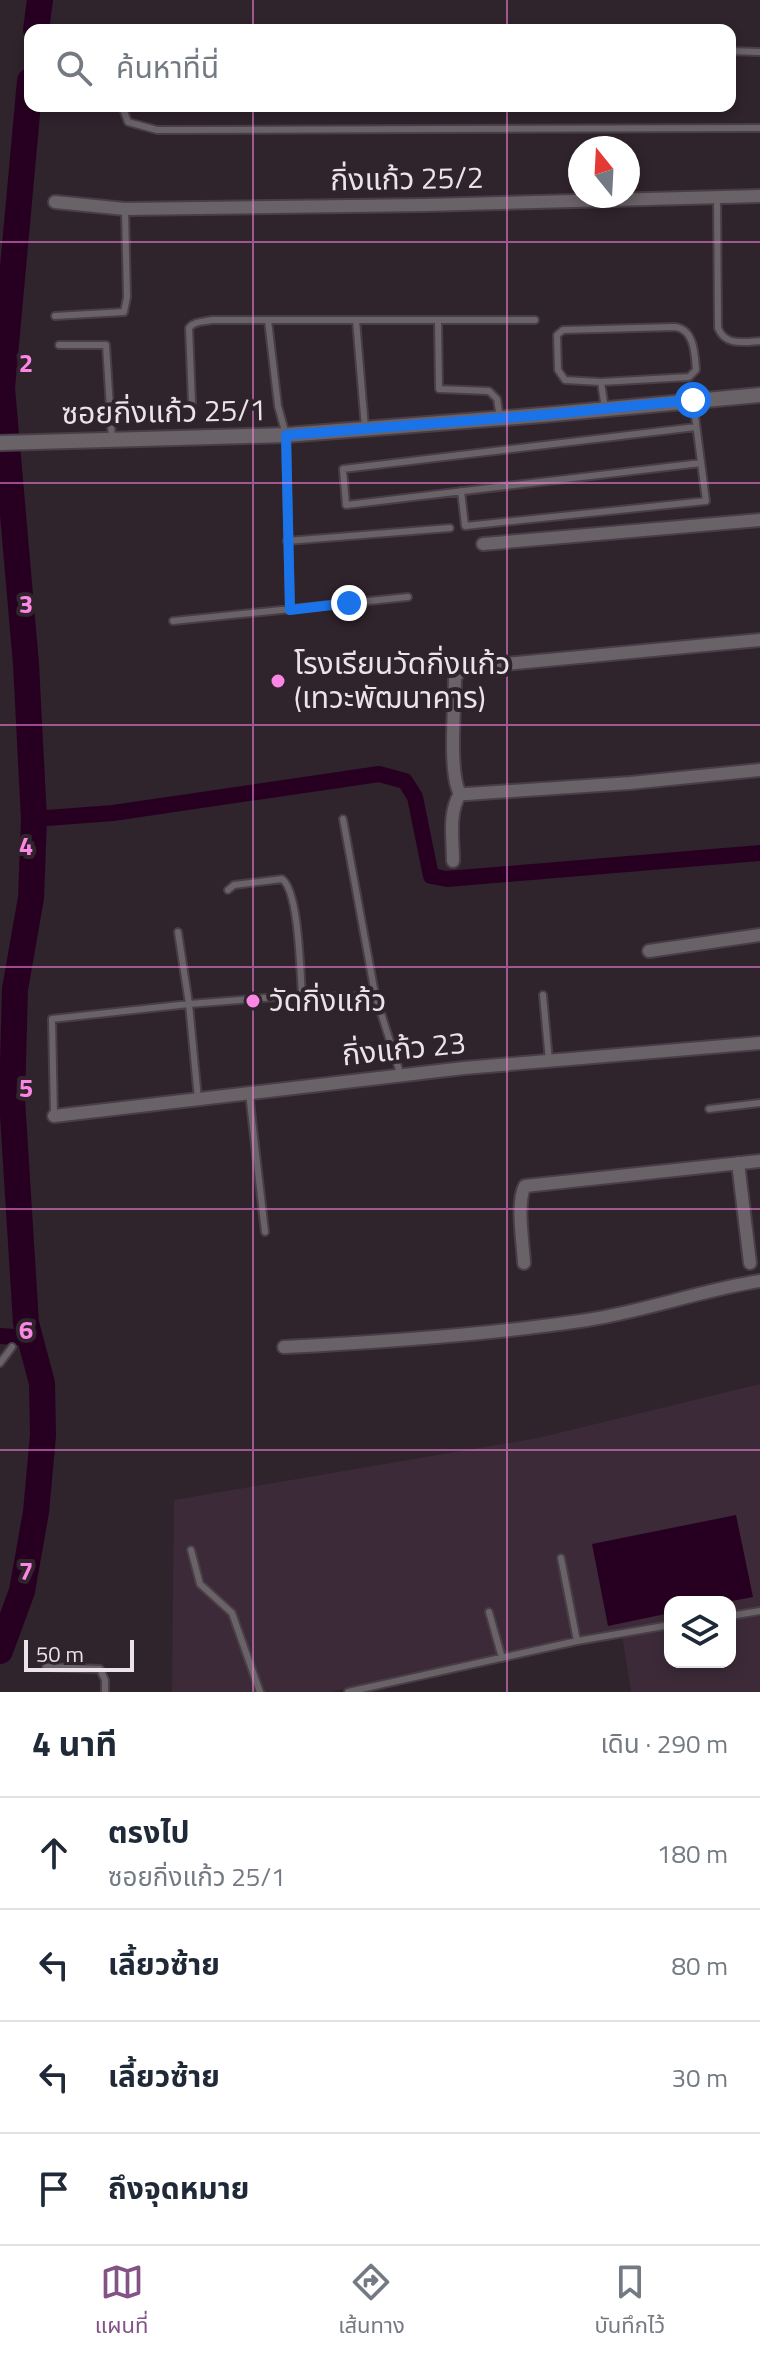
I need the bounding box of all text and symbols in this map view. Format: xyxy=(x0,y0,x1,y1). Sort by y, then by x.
search box xyxy=(24,24,736,112)
text: ค้นหาที่นี่ xyxy=(116,44,219,90)
icon: search xyxy=(52,46,96,90)
north arrow xyxy=(568,136,640,208)
street label: กิ่งแก้ว 25/2 xyxy=(330,154,484,202)
text: 2 xyxy=(19,343,33,382)
route start xyxy=(675,382,711,418)
street label: ซอยกิ่งแก้ว 25/1 xyxy=(61,386,267,436)
text: 3 xyxy=(19,584,33,623)
route end xyxy=(331,585,367,621)
place label: โรงเรียนวัดกิ่งแก้ว (เทวะพัฒนาคาร) xyxy=(294,640,510,720)
marker: โรงเรียนวัดกิ่งแก้ว (เทวะพัฒนาคาร) xyxy=(269,672,287,690)
text: 4 xyxy=(19,826,33,865)
place label: วัดกิ่งแก้ว xyxy=(269,977,386,1023)
marker: วัดกิ่งแก้ว xyxy=(244,992,262,1010)
street label: กิ่งแก้ว 23 xyxy=(340,1019,468,1077)
text: 5 xyxy=(19,1068,33,1107)
text: 6 xyxy=(19,1310,33,1349)
text: 7 xyxy=(19,1551,33,1590)
map controls xyxy=(664,1596,736,1668)
button: layers xyxy=(664,1596,736,1668)
scale bar xyxy=(24,1636,134,1672)
text: 50 m xyxy=(36,1637,84,1671)
text: 4 นาที xyxy=(32,1717,117,1769)
text: เดิน · 290 m xyxy=(600,1724,728,1763)
text: ตรงไป xyxy=(108,1809,190,1855)
icon: ahead xyxy=(32,1831,76,1875)
text: 180 m xyxy=(657,1834,728,1873)
text: ซอยกิ่งแก้ว 25/1 xyxy=(108,1857,286,1896)
text: เลี้ยวซ้าย xyxy=(108,1941,220,1987)
icon: left xyxy=(32,1943,76,1987)
text: 80 m xyxy=(671,1946,728,1985)
text: เลี้ยวซ้าย xyxy=(108,2053,220,2099)
icon: left xyxy=(32,2055,76,2099)
text: 30 m xyxy=(671,2058,728,2097)
text: ถึงจุดหมาย xyxy=(108,2165,249,2211)
icon: arrive xyxy=(32,2167,76,2211)
tab: แผนที่ xyxy=(95,2260,149,2343)
tab: เส้นทาง xyxy=(338,2260,405,2343)
tab: บันทึกไว้ xyxy=(594,2260,665,2343)

